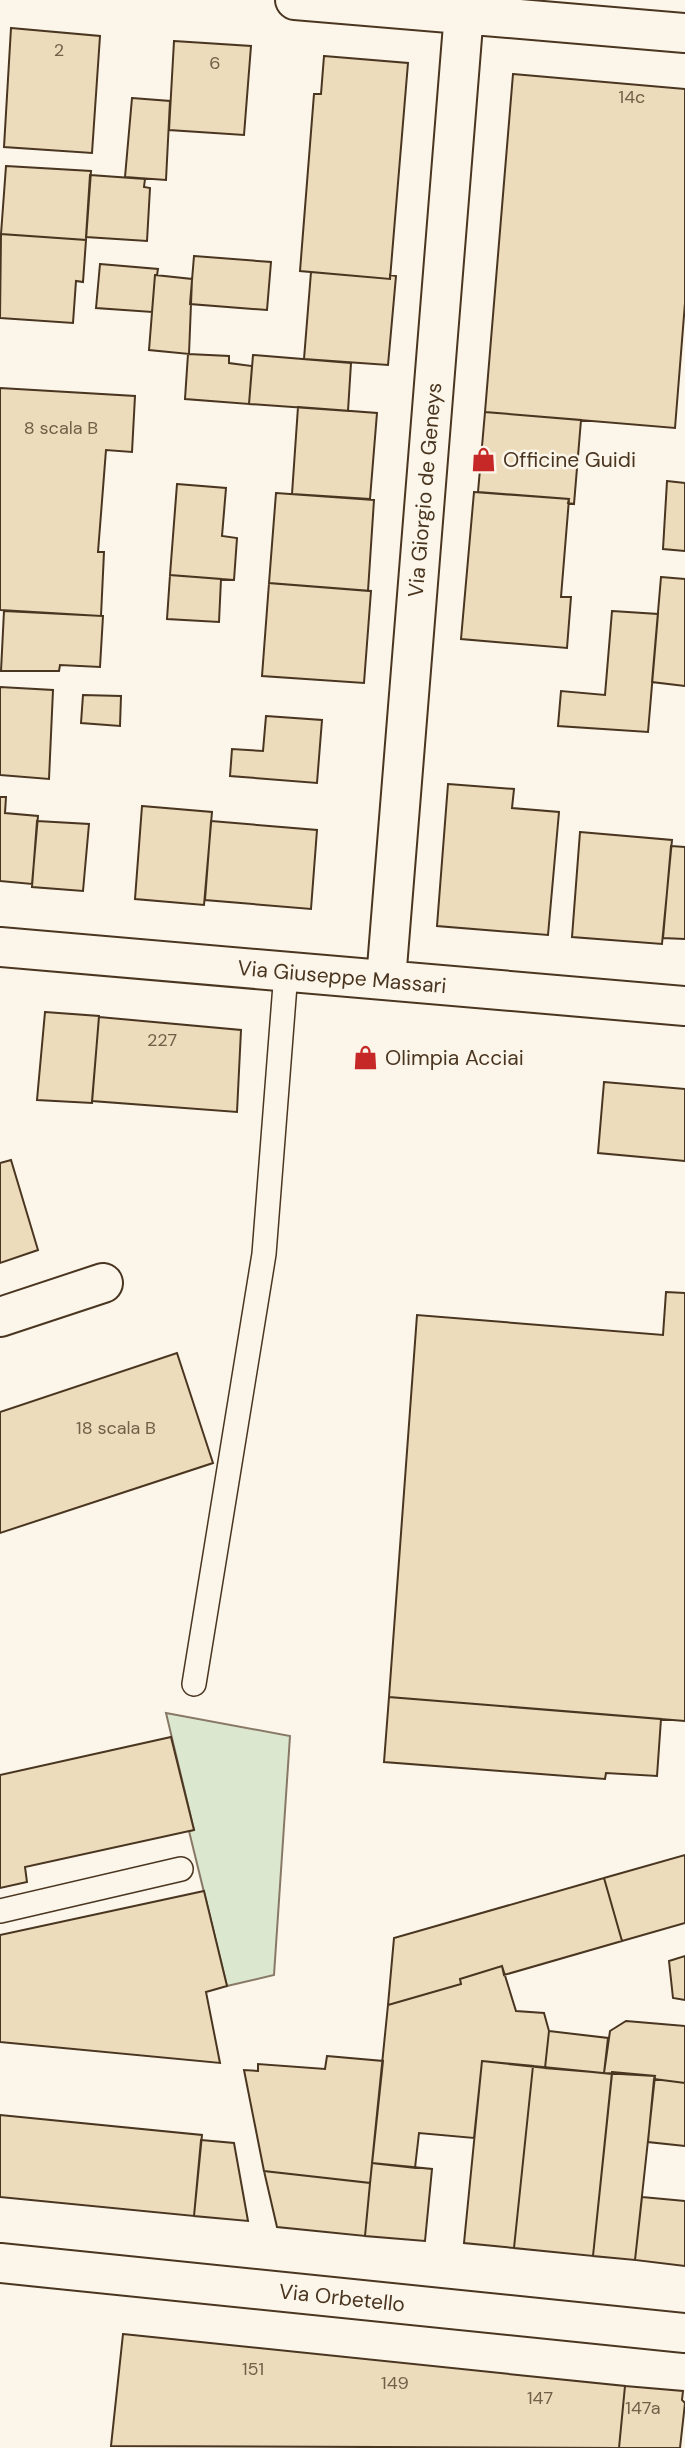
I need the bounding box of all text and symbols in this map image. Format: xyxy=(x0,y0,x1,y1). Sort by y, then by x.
house number: 2 xyxy=(54,38,64,62)
house number: 6 xyxy=(209,51,221,75)
house number: 14c xyxy=(619,85,645,109)
street label: Via Giorgio de Geneys xyxy=(402,381,448,599)
house number: 8 scala B xyxy=(24,416,98,440)
shop icon: Officine Guidi xyxy=(469,446,497,474)
place label: Officine Guidi xyxy=(503,446,636,474)
street label: Via Giuseppe Massari xyxy=(236,954,448,1000)
house number: 227 xyxy=(147,1028,177,1052)
shop icon: Olimpia Acciai xyxy=(351,1044,379,1072)
place label: Olimpia Acciai xyxy=(385,1044,524,1072)
house number: 18 scala B xyxy=(76,1416,156,1440)
street label: Via Orbetello xyxy=(278,2277,406,2319)
house number: 151 xyxy=(242,2357,264,2381)
house number: 149 xyxy=(381,2371,409,2395)
house number: 147 xyxy=(527,2386,553,2410)
house number: 147a xyxy=(625,2396,661,2420)

